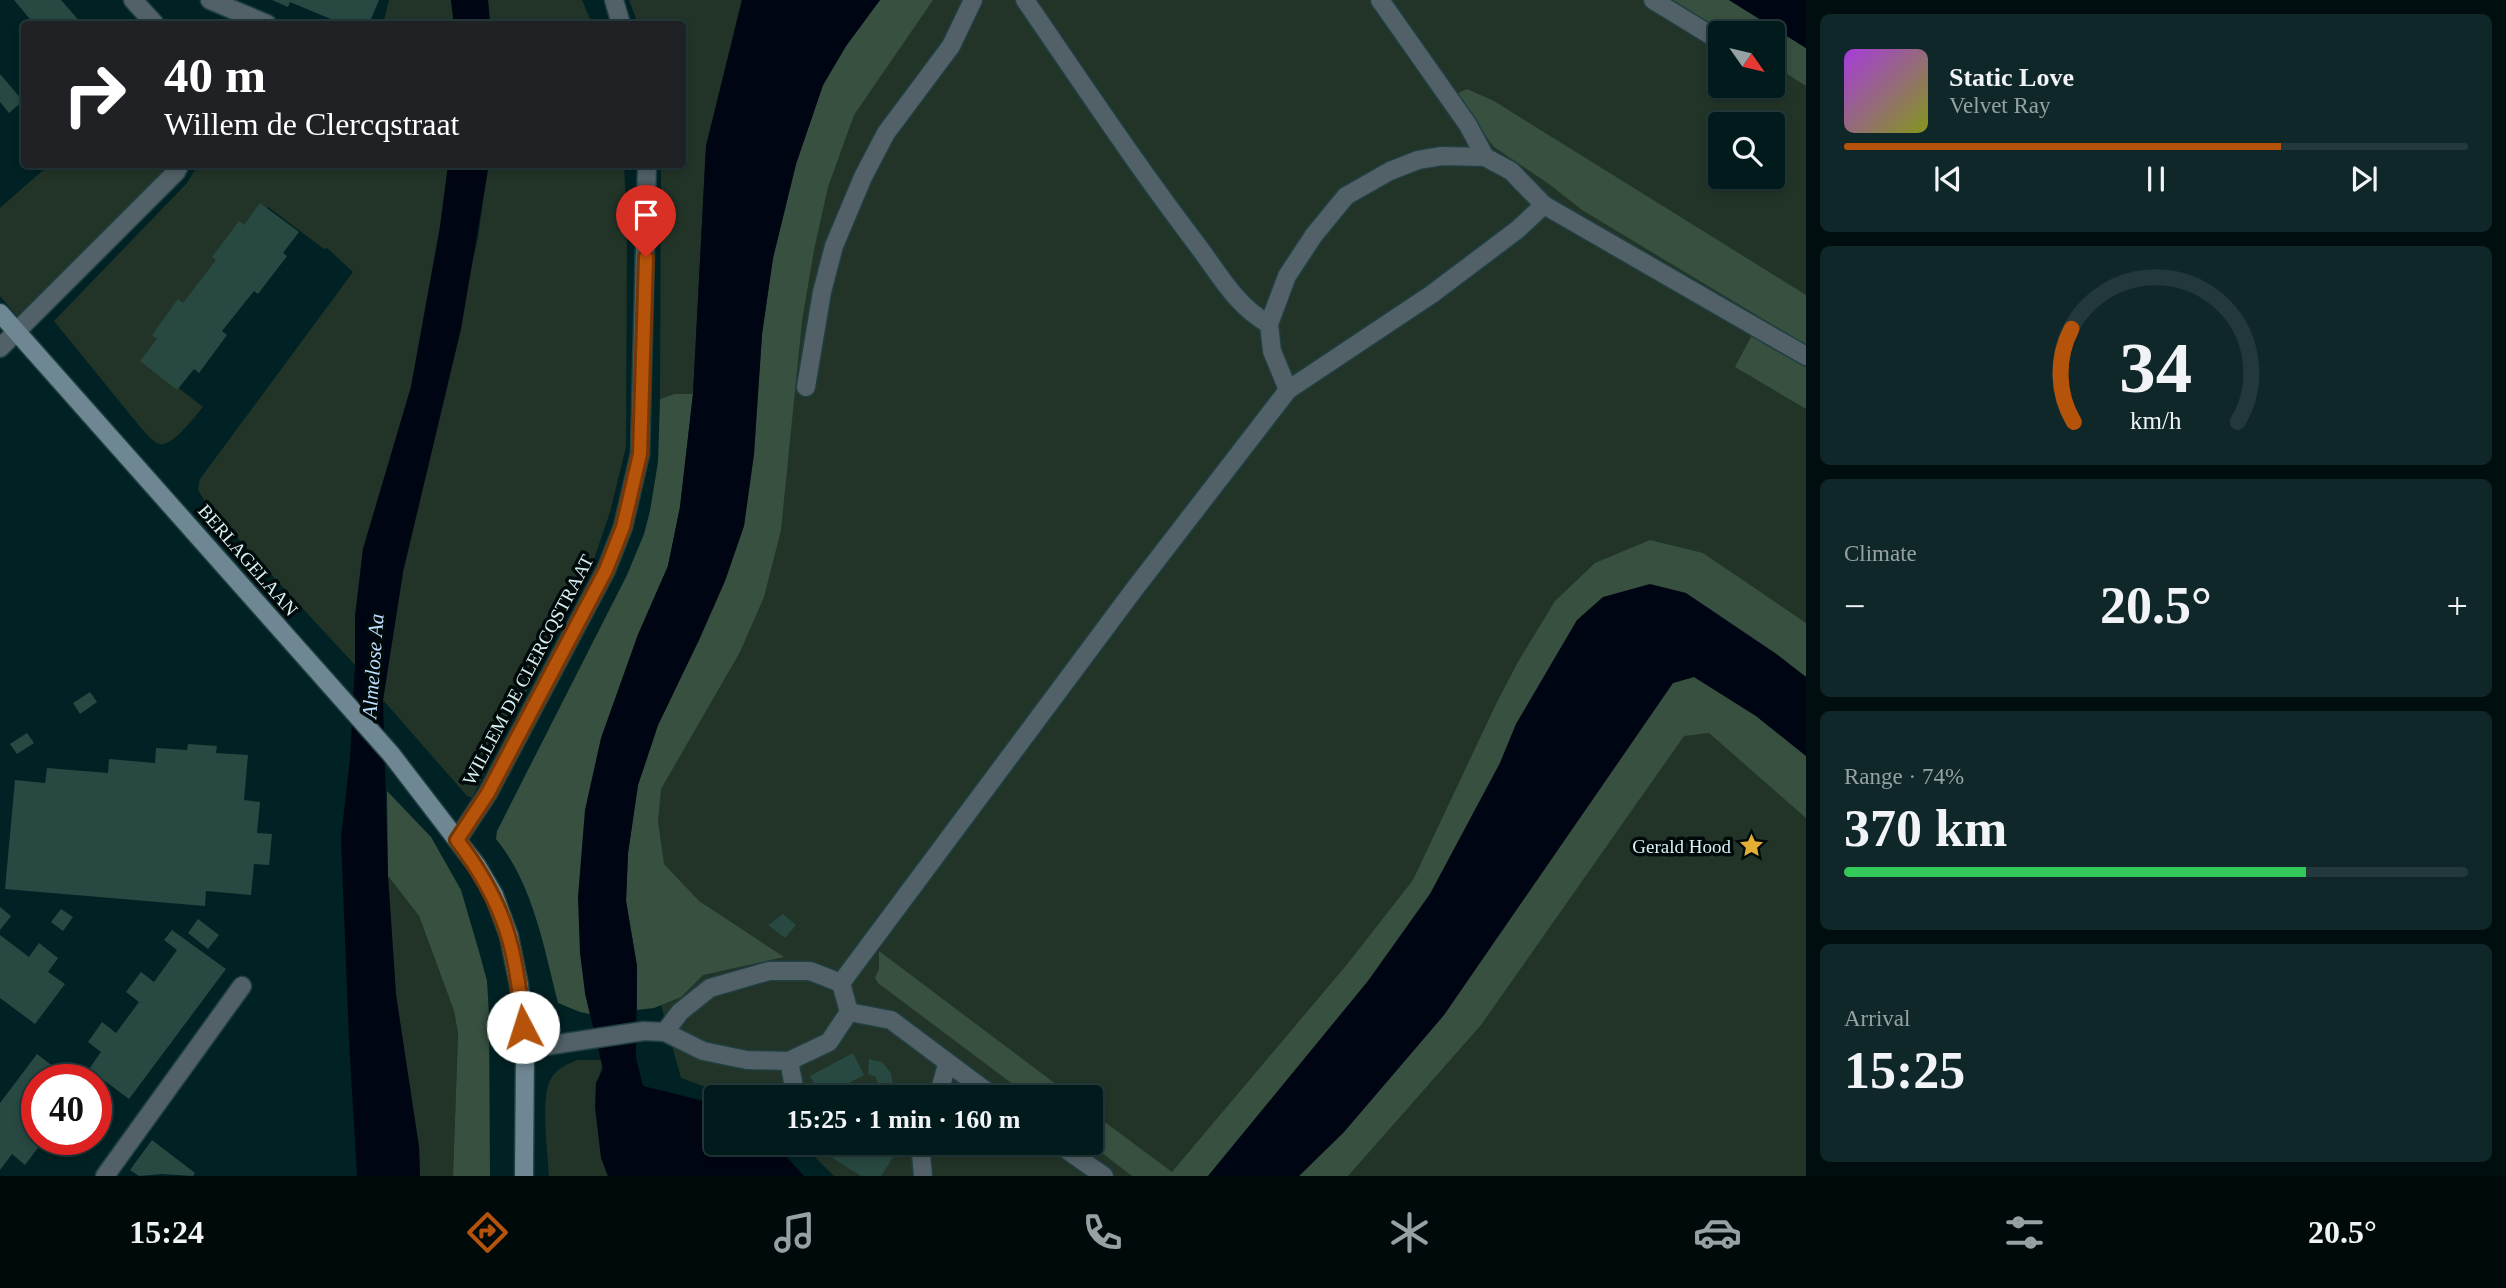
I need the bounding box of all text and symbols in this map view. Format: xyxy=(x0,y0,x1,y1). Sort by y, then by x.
north arrow xyxy=(1708,21,1785,98)
map controls xyxy=(1708,21,1785,189)
text: 40 m xyxy=(164,48,266,103)
icon: right xyxy=(49,49,140,140)
text: Static Love xyxy=(1949,63,2074,92)
text: Velvet Ray xyxy=(1949,93,2051,118)
text: Willem de Clercqstraat xyxy=(164,106,459,142)
button: search xyxy=(1708,112,1785,189)
icon: previous xyxy=(1929,160,1967,198)
icon: pause xyxy=(2137,160,2175,198)
icon: next xyxy=(2345,160,2383,198)
pin xyxy=(616,185,676,257)
icon: arrive xyxy=(627,196,665,234)
text: 34 xyxy=(2120,327,2192,408)
text: km/h xyxy=(2130,406,2182,433)
street label: BERLAGELAAN xyxy=(194,500,302,620)
text: Climate xyxy=(1844,541,1917,566)
street label: WILLEM DE CLERCQSTRAAT xyxy=(458,551,598,789)
text: 20.5° xyxy=(2100,577,2212,634)
text: − xyxy=(1844,585,1865,627)
text: + xyxy=(2447,585,2468,627)
water label: Almelose Aa xyxy=(357,613,389,721)
text: Range · 74% xyxy=(1844,764,1964,789)
text: 370 km xyxy=(1844,800,2007,857)
place icon: Gerald Hood xyxy=(1737,832,1765,860)
place label: Gerald Hood xyxy=(1632,836,1731,857)
position arrow xyxy=(486,990,560,1064)
text: Arrival xyxy=(1844,1006,1910,1031)
text: 15:25 xyxy=(1844,1042,1965,1099)
speed limit sign: 40 xyxy=(21,1064,112,1155)
text: 15:25 · 1 min · 160 m xyxy=(787,1105,1021,1134)
icon: directions xyxy=(463,1208,512,1257)
icon: music xyxy=(770,1208,819,1257)
icon: phone xyxy=(1078,1208,1127,1257)
icon: climate xyxy=(1385,1208,1434,1257)
icon: car xyxy=(1693,1208,1742,1257)
icon: filters xyxy=(2000,1208,2049,1257)
text: 15:24 xyxy=(129,1214,204,1250)
text: 20.5° xyxy=(2308,1214,2377,1250)

